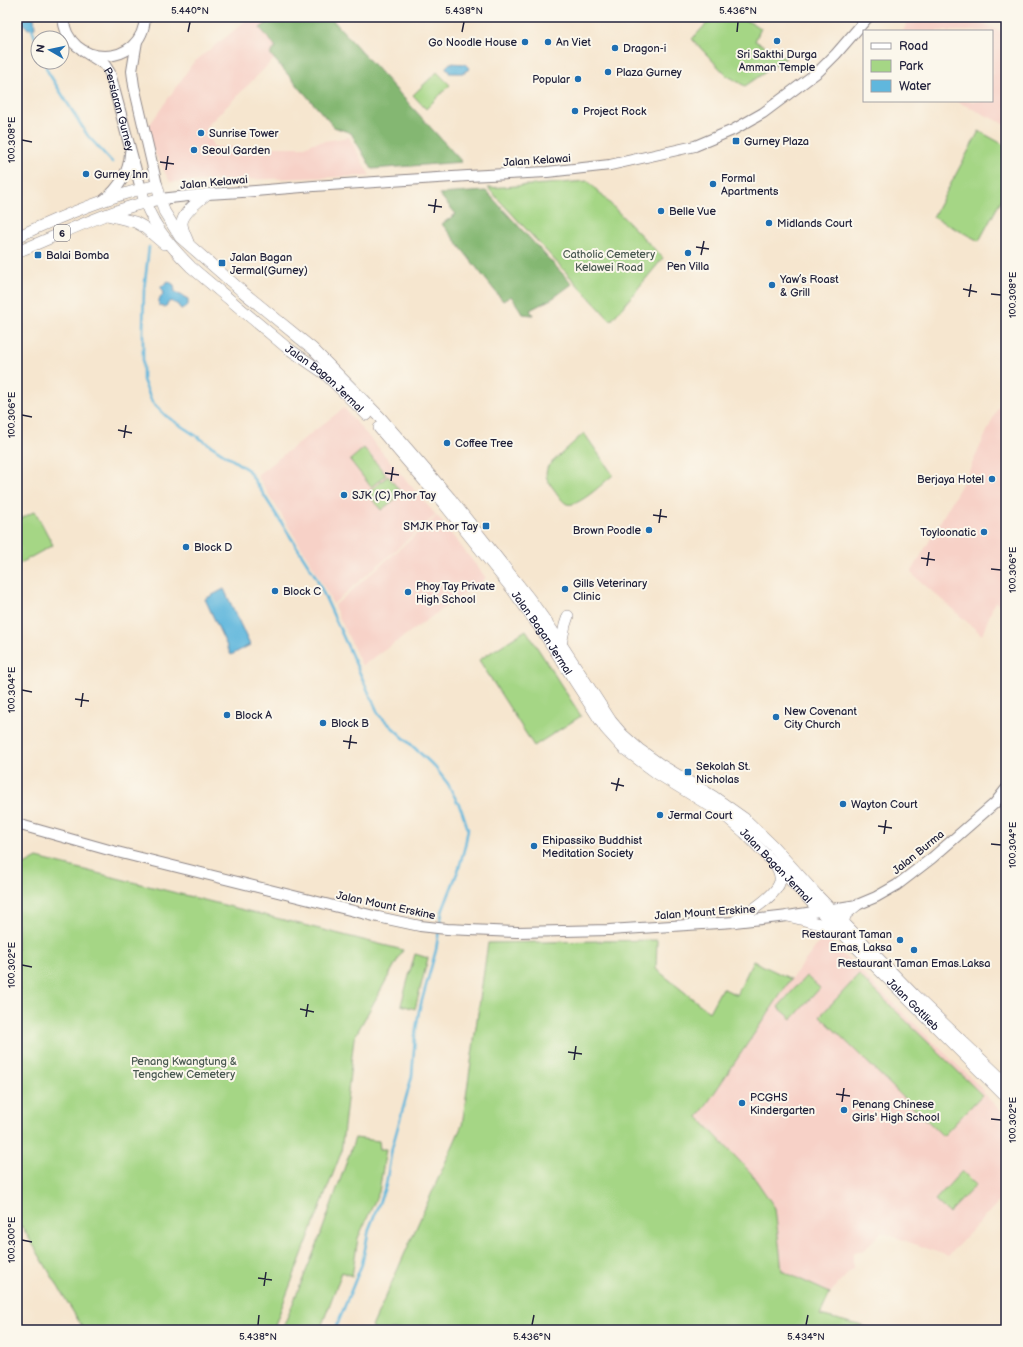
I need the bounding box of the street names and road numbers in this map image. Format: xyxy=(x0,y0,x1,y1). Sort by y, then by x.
street label: Persiaran Gurney xyxy=(101,65,137,153)
street label: Jalan Kelawai xyxy=(503,152,571,169)
street label: Jalan Kelawai xyxy=(180,173,248,192)
road number: 6 xyxy=(54,225,70,241)
street label: Jalan Bagan Jermal xyxy=(283,342,366,415)
street label: Jalan Bagan Jermal xyxy=(509,589,575,677)
street label: Jalan Bagan Jermal xyxy=(737,826,815,906)
street label: Jalan Burma xyxy=(890,828,947,877)
street label: Jalan Mount Erskine xyxy=(335,889,437,922)
street label: Jalan Mount Erskine xyxy=(654,902,756,923)
street label: Jalan Gottlieb xyxy=(884,976,942,1033)

